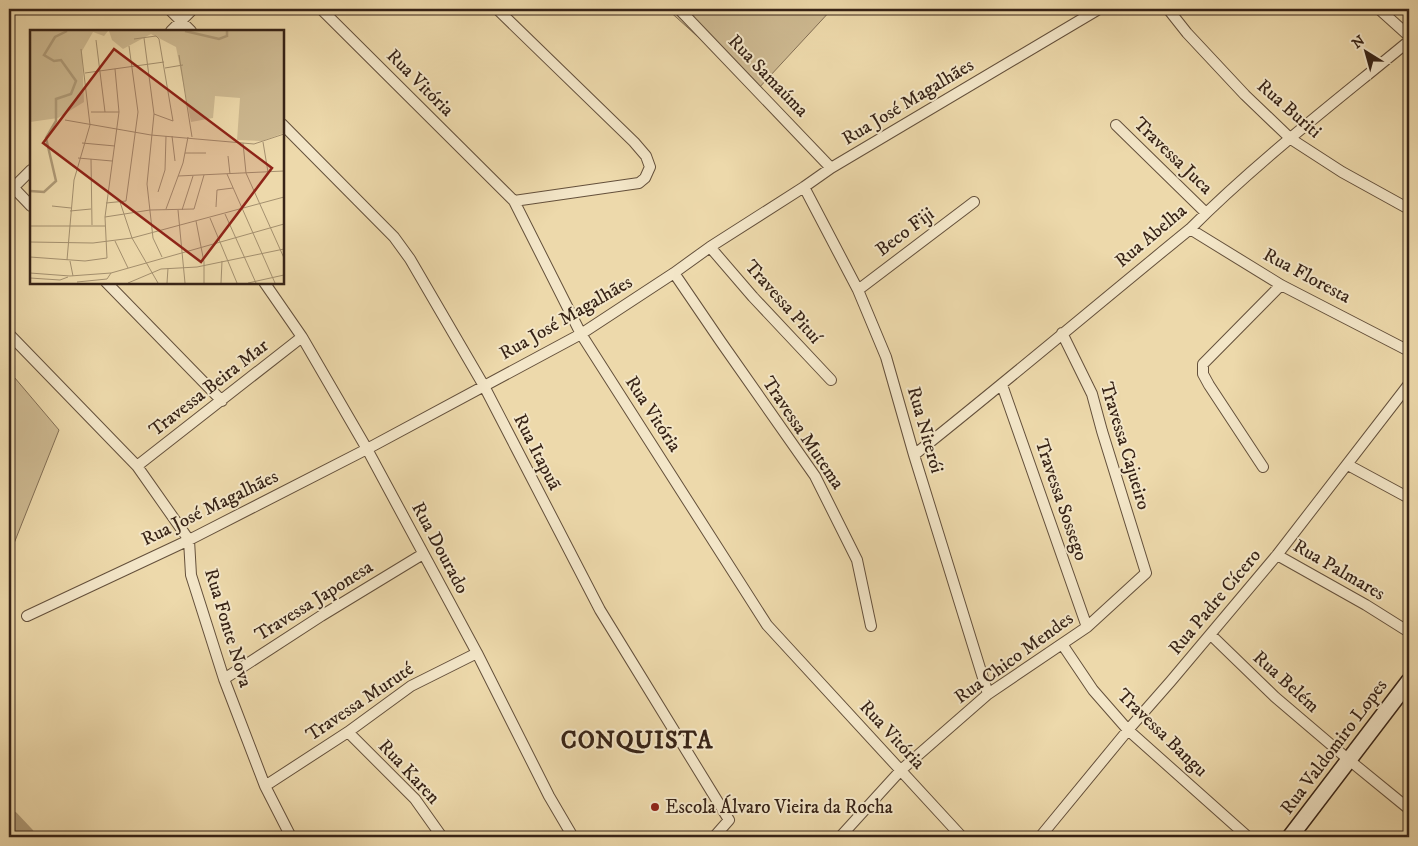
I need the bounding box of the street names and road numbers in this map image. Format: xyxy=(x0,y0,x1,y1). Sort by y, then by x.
street label: Rua Samaúma xyxy=(723,30,813,122)
street label: Rua Vitória xyxy=(381,44,459,122)
street label: Rua José Magalhães xyxy=(838,54,978,150)
street label: Rua Buriti xyxy=(1252,75,1326,143)
street label: Travessa Juca xyxy=(1129,113,1217,199)
street label: Rua Abelha xyxy=(1110,199,1192,273)
street label: Beco Fiji xyxy=(871,202,939,261)
street label: Rua Floresta xyxy=(1259,243,1355,309)
street label: Travessa Pituí xyxy=(739,255,827,349)
street label: Rua José Magalhães xyxy=(496,271,636,365)
street label: Travessa Beira Mar xyxy=(145,334,273,442)
street label: Rua Vitória xyxy=(620,372,686,456)
street label: Travessa Mutema xyxy=(757,372,849,494)
street label: Travessa Cajueiro xyxy=(1095,379,1155,513)
street label: Rua Niterói xyxy=(902,384,948,476)
street label: Rua Itapuã xyxy=(508,410,566,494)
street label: Travessa Sossego xyxy=(1029,436,1093,564)
street label: Rua José Magalhães xyxy=(138,465,282,551)
street label: Rua Dourado xyxy=(406,498,474,598)
street label: Rua Palmares xyxy=(1289,534,1389,606)
street label: Rua Padre Cícero xyxy=(1164,544,1266,660)
street label: Travessa Japonesa xyxy=(251,556,377,646)
street label: Rua Fonte Nova xyxy=(199,566,257,690)
street label: Rua Chico Mendes xyxy=(950,607,1078,709)
street label: Rua Belém xyxy=(1248,646,1324,718)
street label: Travessa Muruté xyxy=(302,657,418,746)
street label: Rua Valdomiro Lopes xyxy=(1276,675,1392,819)
street label: Travessa Bangu xyxy=(1112,684,1212,782)
street label: Rua Vitória xyxy=(854,696,930,774)
street label: Rua Karen xyxy=(373,735,445,809)

